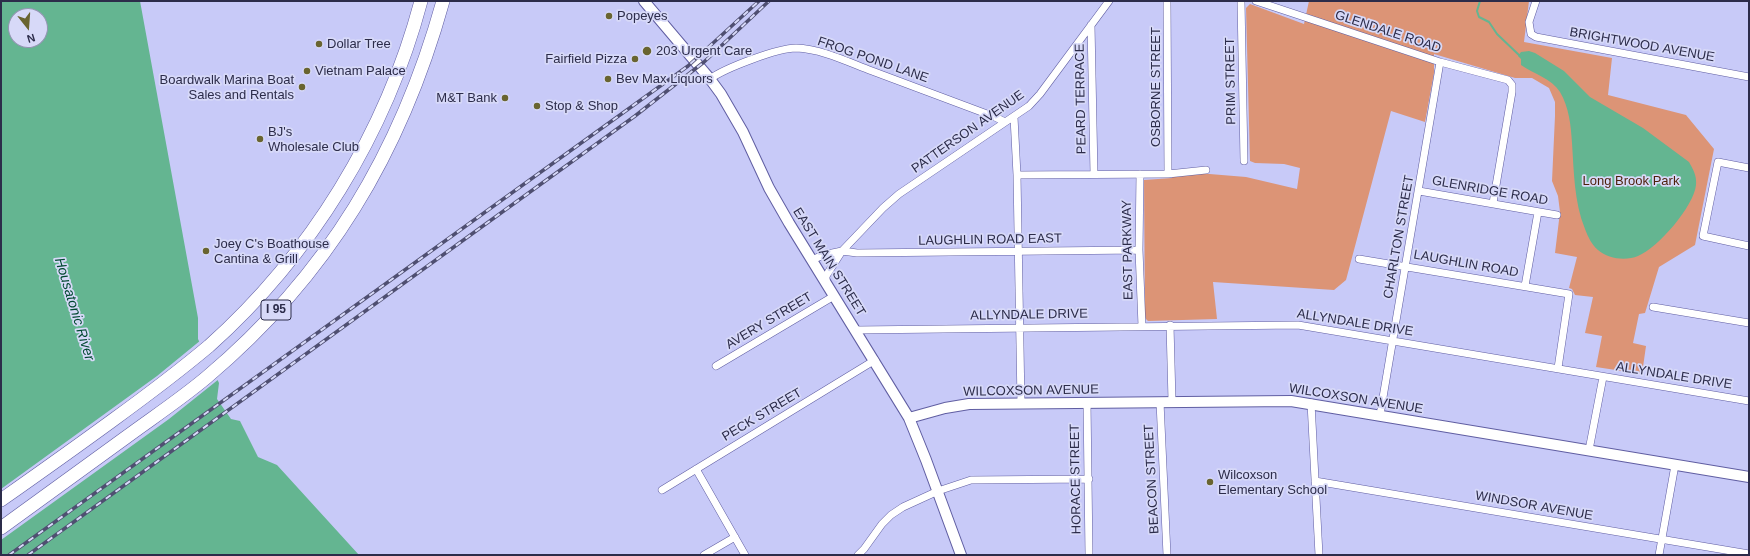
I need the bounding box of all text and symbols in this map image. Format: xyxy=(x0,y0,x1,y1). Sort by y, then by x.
north arrow xyxy=(8,8,48,48)
place label: Popeyes xyxy=(617,8,668,24)
street label: GLENDALE ROAD xyxy=(1333,8,1443,56)
marker: Popeyes xyxy=(604,11,614,21)
street label: BRIGHTWOOD AVENUE xyxy=(1568,25,1716,65)
street label: OSBORNE STREET xyxy=(1148,27,1164,147)
text: N xyxy=(26,32,37,45)
street label: FROG POND LANE xyxy=(815,34,931,86)
place label: Dollar Tree xyxy=(327,36,391,52)
street label: PRIM STREET xyxy=(1222,37,1240,125)
marker: Dollar Tree xyxy=(314,39,324,49)
place label: 203 Urgent Care xyxy=(656,43,752,59)
street label: PEARD TERRACE xyxy=(1072,44,1090,154)
marker: 203 Urgent Care xyxy=(641,45,653,57)
place label: Fairfield Pizza xyxy=(545,51,627,67)
marker: Fairfield Pizza xyxy=(630,54,640,64)
place label: Vietnam Palace xyxy=(315,63,406,79)
marker: Vietnam Palace xyxy=(302,66,312,76)
place label: Bev Max Liquors xyxy=(616,71,713,87)
place label: Boardwalk Marina Boat Sales and Rentals xyxy=(160,72,294,103)
marker: Bev Max Liquors xyxy=(603,74,613,84)
marker: Boardwalk Marina Boat Sales and Rentals xyxy=(297,82,307,92)
street label: PATTERSON AVENUE xyxy=(909,87,1027,177)
place label: M&T Bank xyxy=(436,90,497,106)
marker: M&T Bank xyxy=(500,93,510,103)
place label: Stop & Shop xyxy=(545,98,618,114)
marker: Stop & Shop xyxy=(532,101,542,111)
place label: BJ's Wholesale Club xyxy=(268,124,359,155)
marker: BJ's Wholesale Club xyxy=(255,134,265,144)
street label: GLENRIDGE ROAD xyxy=(1431,173,1549,209)
park label: Long Brook Park xyxy=(1583,173,1679,189)
street label: CHARLTON STREET xyxy=(1380,174,1418,300)
street label: EAST PARKWAY xyxy=(1119,200,1137,300)
street label: EAST MAIN STREET xyxy=(789,205,869,319)
street label: LAUGHLIN ROAD EAST xyxy=(918,231,1062,249)
place label: Joey C's Boathouse Cantina & Grill xyxy=(214,236,329,267)
marker: Joey C's Boathouse Cantina & Grill xyxy=(201,246,211,256)
street label: LAUGHLIN ROAD xyxy=(1412,247,1520,281)
water label: Housatonic River xyxy=(50,256,98,362)
street label: AVERY STREET xyxy=(723,289,815,353)
road number: I 95 xyxy=(261,300,291,320)
street label: ALLYNDALE DRIVE xyxy=(970,306,1088,324)
street label: ALLYNDALE DRIVE xyxy=(1296,306,1414,340)
street label: ALLYNDALE DRIVE xyxy=(1615,359,1733,393)
street label: WILCOXSON AVENUE xyxy=(1288,381,1424,417)
street label: WILCOXSON AVENUE xyxy=(963,382,1099,400)
street label: PECK STREET xyxy=(719,385,805,445)
street label: HORACE STREET xyxy=(1067,424,1085,534)
street label: BEACON STREET xyxy=(1141,424,1163,534)
place label: Wilcoxson Elementary School xyxy=(1218,467,1327,498)
marker: Wilcoxson Elementary School xyxy=(1205,477,1215,487)
street label: WINDSOR AVENUE xyxy=(1474,488,1594,524)

